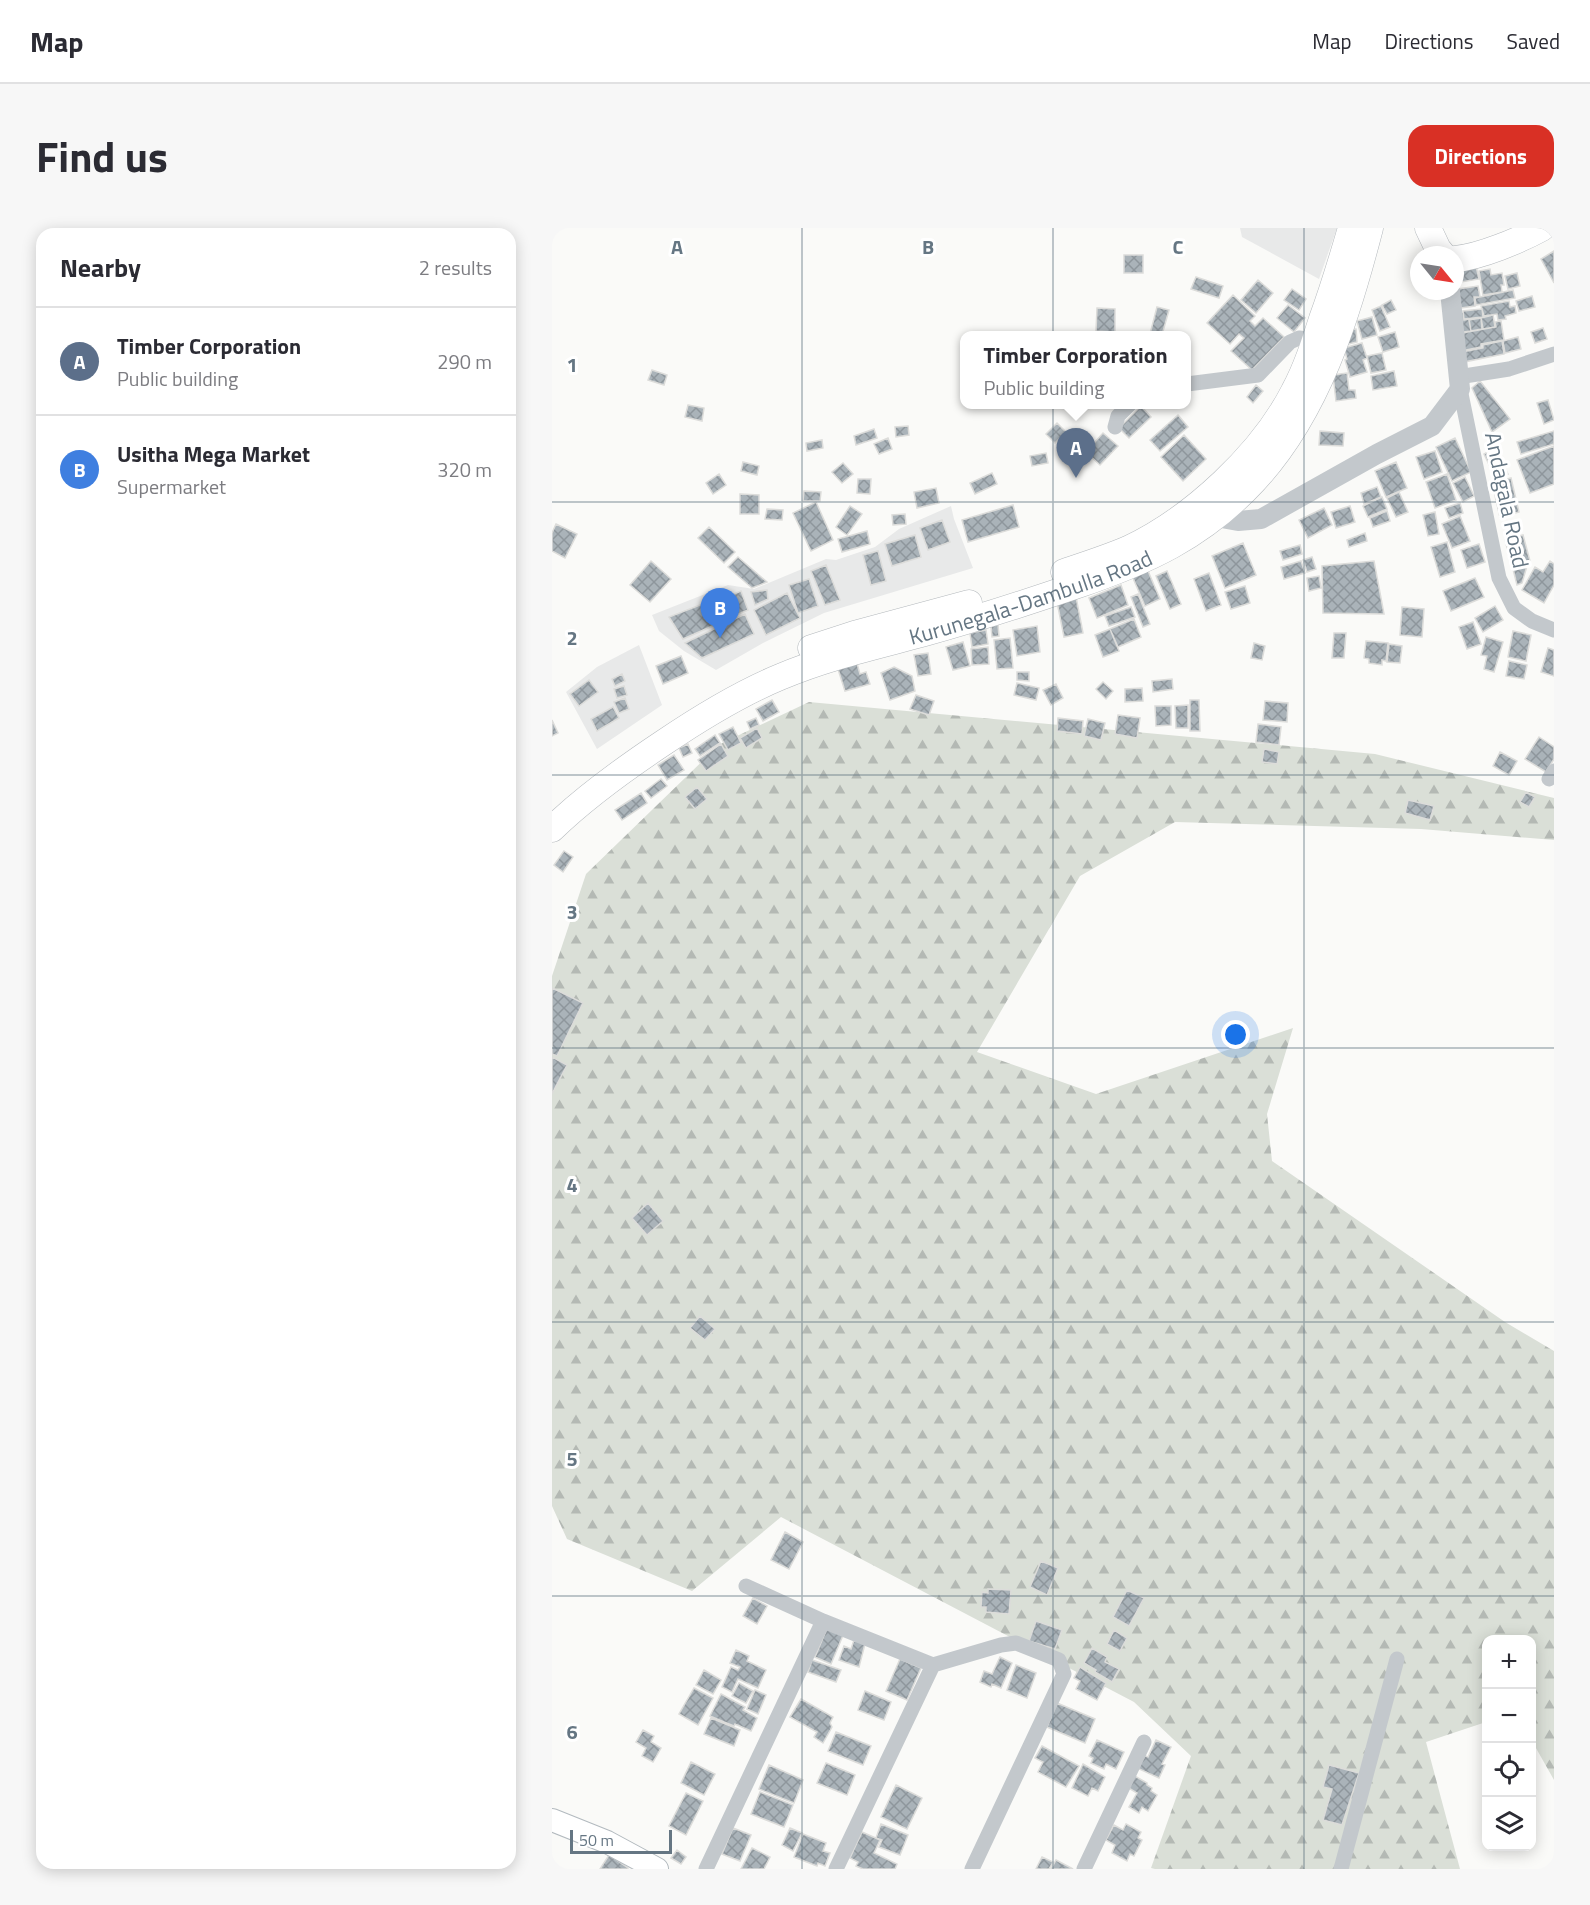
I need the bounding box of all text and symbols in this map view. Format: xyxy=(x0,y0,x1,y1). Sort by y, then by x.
text: Map xyxy=(30,20,84,63)
text: Map xyxy=(1312,25,1352,57)
text: Directions xyxy=(1385,25,1474,57)
text: Saved xyxy=(1507,25,1560,57)
text: Find us xyxy=(36,124,168,188)
button: Directions xyxy=(1408,125,1554,187)
text: A xyxy=(671,231,683,262)
text: B xyxy=(922,231,934,262)
text: C xyxy=(1173,231,1184,262)
north arrow xyxy=(1410,246,1464,300)
text: Nearby xyxy=(60,248,141,287)
text: 2 results xyxy=(419,252,492,283)
text: Timber Corporation xyxy=(117,329,301,363)
popup xyxy=(960,331,1191,409)
text: Timber Corporation xyxy=(983,338,1168,372)
text: A xyxy=(73,346,86,377)
text: 290 m xyxy=(437,346,492,377)
text: 1 xyxy=(566,349,578,380)
text: Public building xyxy=(117,363,238,394)
text: Public building xyxy=(983,372,1105,403)
pin: A xyxy=(1056,428,1096,478)
street label: Andagala Road xyxy=(1476,429,1538,571)
text: Usitha Mega Market xyxy=(117,437,310,471)
text: B xyxy=(73,454,86,485)
text: 320 m xyxy=(437,454,492,485)
text: Supermarket xyxy=(117,471,226,502)
street label: Kurunegala-Dambulla Road xyxy=(905,541,1158,654)
pin: B xyxy=(700,588,740,638)
text: 2 xyxy=(566,622,578,653)
text: 3 xyxy=(566,896,578,927)
your location xyxy=(1221,1020,1250,1049)
text: 4 xyxy=(566,1169,578,1200)
text: 5 xyxy=(566,1443,578,1474)
map controls xyxy=(1482,1635,1536,1851)
button: + xyxy=(1482,1635,1536,1689)
button: − xyxy=(1482,1689,1536,1743)
text: 6 xyxy=(566,1716,578,1747)
button: locate xyxy=(1482,1743,1536,1797)
button: layers xyxy=(1482,1797,1536,1851)
scale bar xyxy=(570,1827,672,1854)
text: 50 m xyxy=(579,1828,614,1852)

